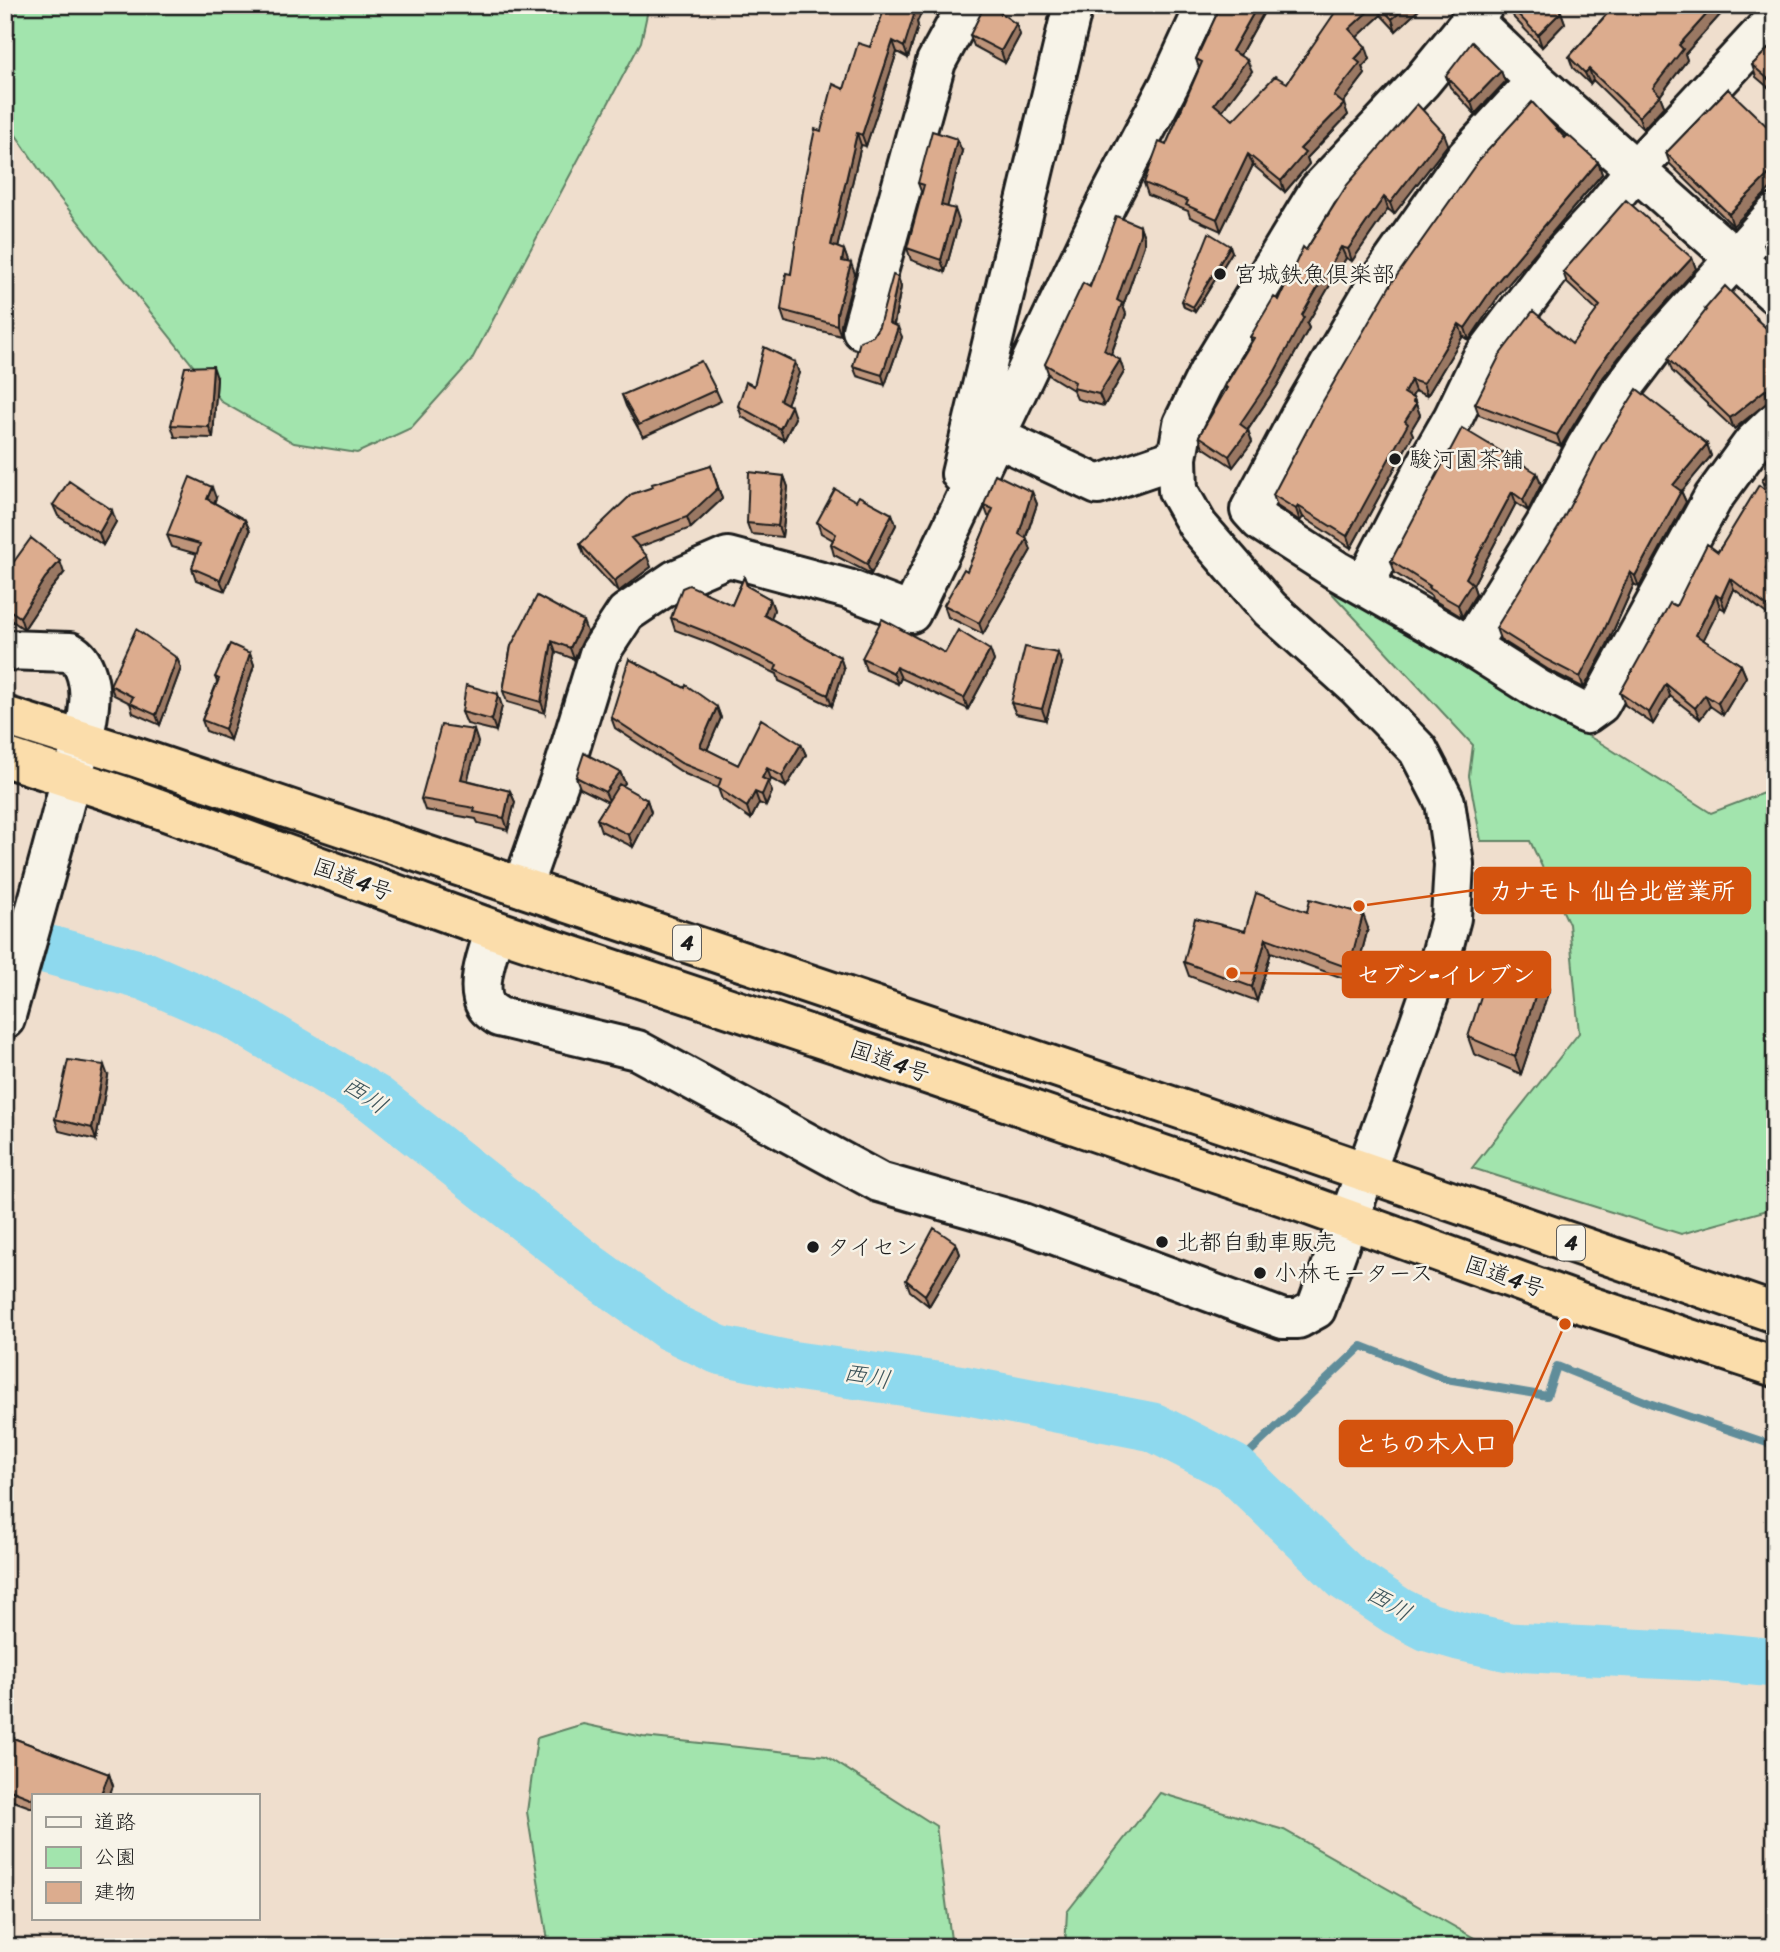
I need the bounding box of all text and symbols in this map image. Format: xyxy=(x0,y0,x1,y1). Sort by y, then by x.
place label: 宮城鉄魚倶楽部 xyxy=(1234,254,1395,295)
marker: 宮城鉄魚倶楽部 xyxy=(1212,266,1228,282)
place label: 駿河園茶舗 xyxy=(1409,439,1524,480)
marker: 駿河園茶舗 xyxy=(1387,451,1403,467)
street label: 国道4号 xyxy=(307,846,399,913)
callout: カナモト 仙台北営業所 xyxy=(1475,868,1750,913)
text: カナモト 仙台北営業所 xyxy=(1489,870,1735,912)
road number: 4 xyxy=(673,926,701,960)
callout: セブン-イレブン xyxy=(1343,952,1550,997)
text: セブン-イレブン xyxy=(1356,954,1536,996)
street label: 国道4号 xyxy=(844,1029,936,1094)
water label: 西川 xyxy=(333,1064,397,1126)
place label: 北都自動車販売 xyxy=(1176,1222,1337,1263)
road number: 4 xyxy=(1557,1226,1585,1260)
place label: タイセン xyxy=(827,1227,918,1268)
marker: 北都自動車販売 xyxy=(1154,1234,1170,1250)
marker: タイセン xyxy=(805,1239,821,1255)
street label: 国道4号 xyxy=(1459,1244,1551,1309)
place label: 小林モータース xyxy=(1274,1253,1433,1294)
marker: 小林モータース xyxy=(1252,1265,1268,1281)
water label: 西川 xyxy=(840,1351,894,1401)
callout: とちの木入口 xyxy=(1340,1421,1512,1466)
text: とちの木入口 xyxy=(1354,1423,1498,1465)
water label: 西川 xyxy=(1358,1573,1420,1633)
legend xyxy=(32,1794,259,1920)
text: 道路 xyxy=(94,1803,136,1841)
text: 公園 xyxy=(94,1838,136,1876)
text: 建物 xyxy=(94,1873,136,1911)

